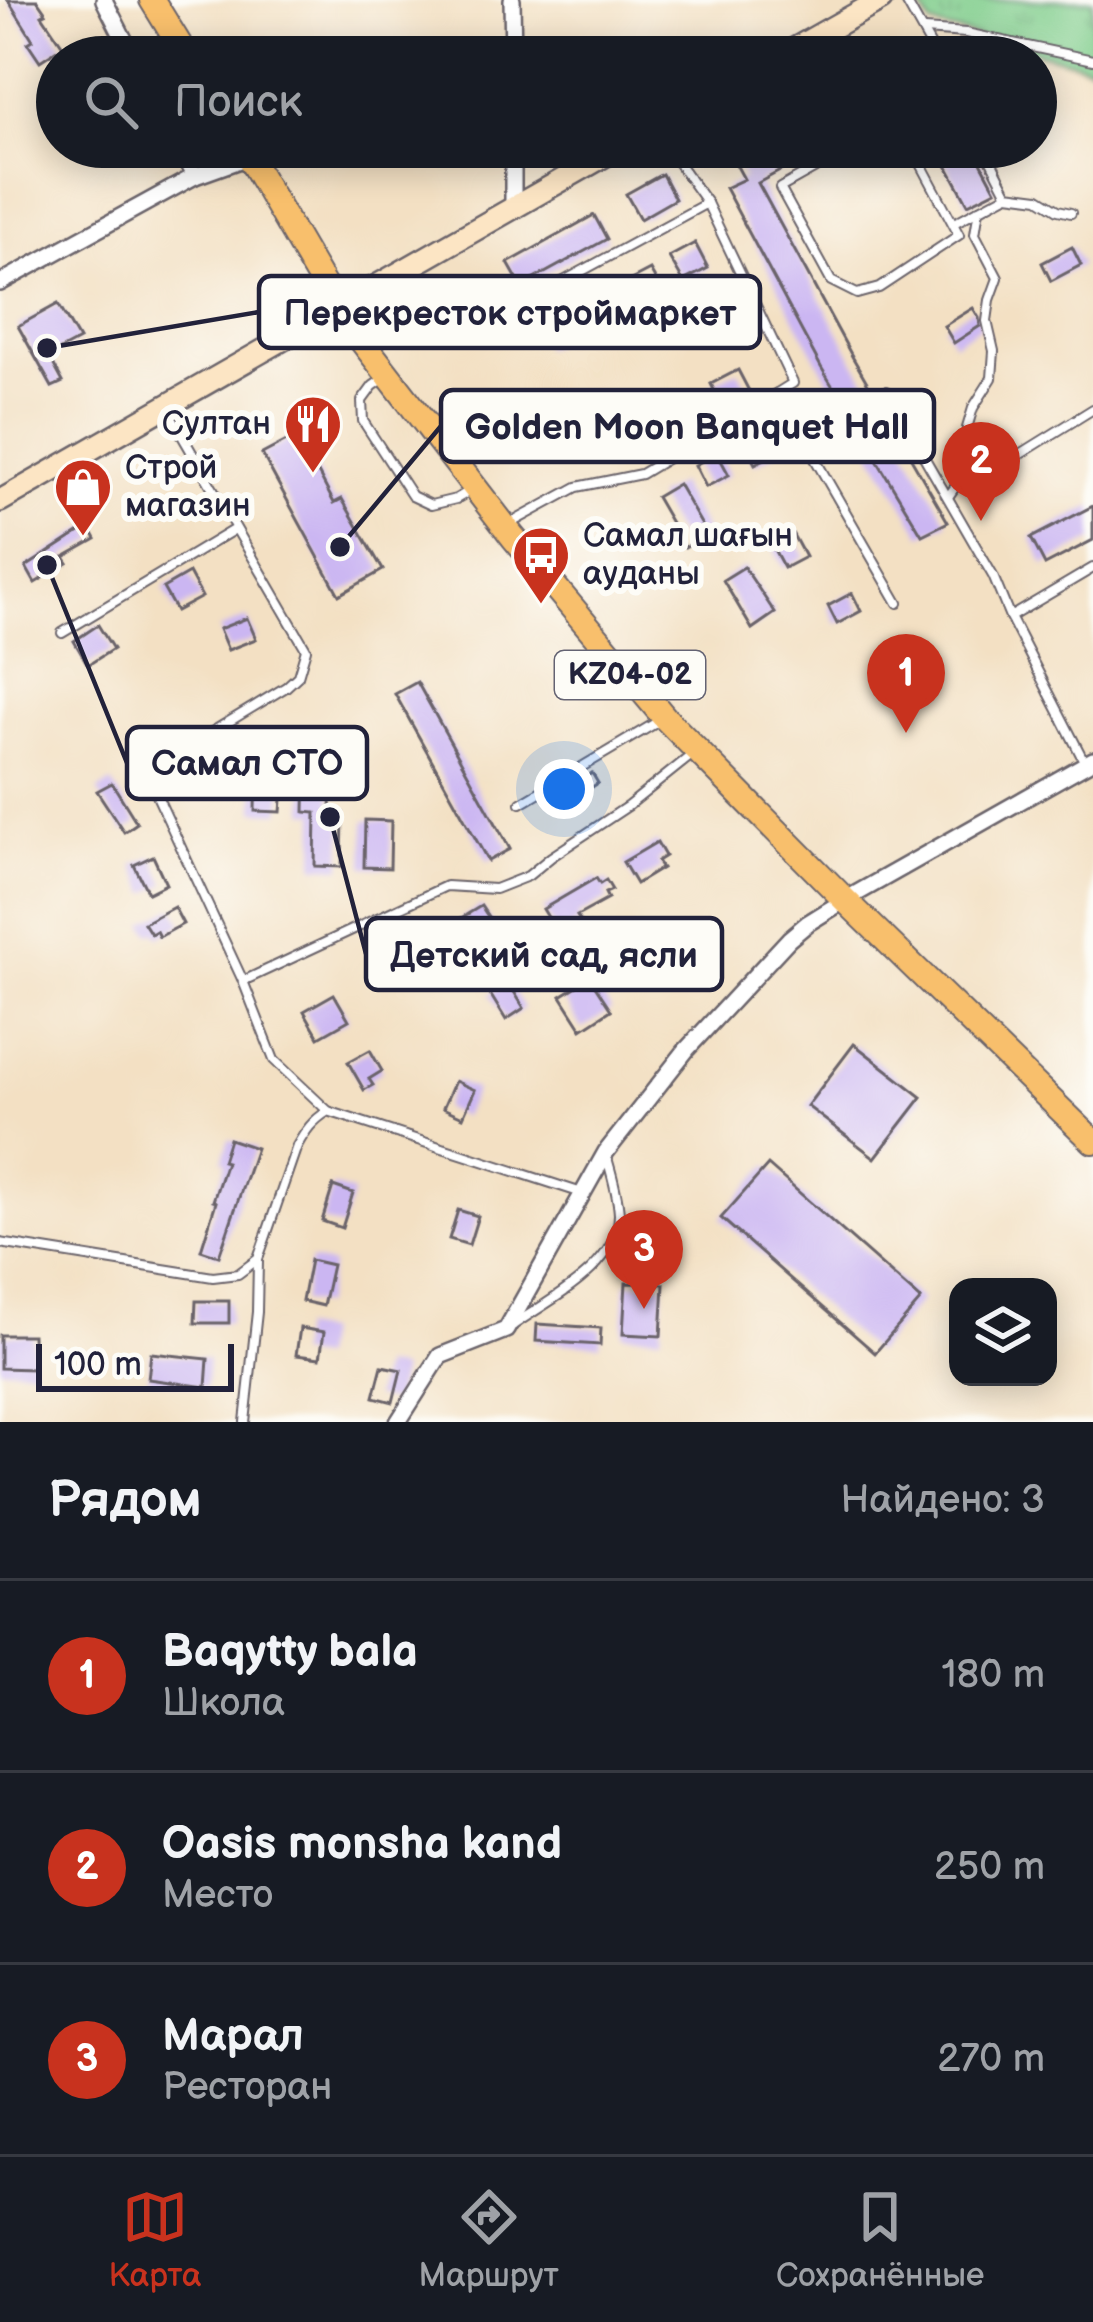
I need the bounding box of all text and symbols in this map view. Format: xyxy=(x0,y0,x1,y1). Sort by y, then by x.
search box xyxy=(36,36,1057,168)
icon: search xyxy=(78,69,144,135)
text: Поиск xyxy=(174,75,302,130)
callout: Перекресток строймаркет xyxy=(259,276,760,348)
text: Перекресток строймаркет xyxy=(283,293,737,336)
callout: Golden Moon Banquet Hall xyxy=(441,390,934,462)
restaurant icon: Султан xyxy=(282,393,344,475)
place label: Султан xyxy=(162,404,271,444)
text: Golden Moon Banquet Hall xyxy=(465,407,909,450)
pin: 2 xyxy=(942,422,1020,521)
place label: Строй магазин xyxy=(125,448,251,526)
shop icon: Строй магазин xyxy=(52,456,114,538)
place label: Самал шағын ауданы xyxy=(583,516,793,594)
bus stop icon: Самал шағын ауданы xyxy=(510,524,572,606)
pin: 1 xyxy=(867,634,945,733)
road number: KZ04-02 xyxy=(555,651,705,699)
callout: Самал СТО xyxy=(127,727,367,799)
text: Самал СТО xyxy=(151,743,343,786)
your location xyxy=(534,759,594,819)
callout: Детский сад, ясли xyxy=(366,918,722,990)
text: Детский сад, ясли xyxy=(390,935,698,978)
pin: 3 xyxy=(605,1210,683,1309)
map controls xyxy=(949,1278,1057,1386)
button: layers xyxy=(949,1278,1057,1386)
scale bar xyxy=(36,1338,234,1391)
text: 100 m xyxy=(54,1345,142,1385)
text: Рядом xyxy=(48,1470,202,1531)
text: Найдено: 3 xyxy=(840,1477,1045,1524)
text: Baqytty bala xyxy=(162,1625,418,1680)
text: 1 xyxy=(79,1652,95,1699)
text: 180 m xyxy=(941,1652,1045,1699)
text: Школа xyxy=(162,1680,285,1727)
text: Oasis monsha kand xyxy=(162,1817,562,1872)
text: 2 xyxy=(75,1844,99,1891)
text: 250 m xyxy=(934,1844,1045,1891)
text: Место xyxy=(162,1872,273,1919)
text: Марал xyxy=(162,2009,304,2064)
text: 3 xyxy=(76,2036,98,2083)
text: 270 m xyxy=(937,2036,1045,2083)
text: Ресторан xyxy=(162,2064,332,2111)
tab: Карта xyxy=(109,2184,201,2296)
tab: Маршрут xyxy=(419,2184,559,2296)
tab: Сохранённые xyxy=(776,2184,984,2296)

